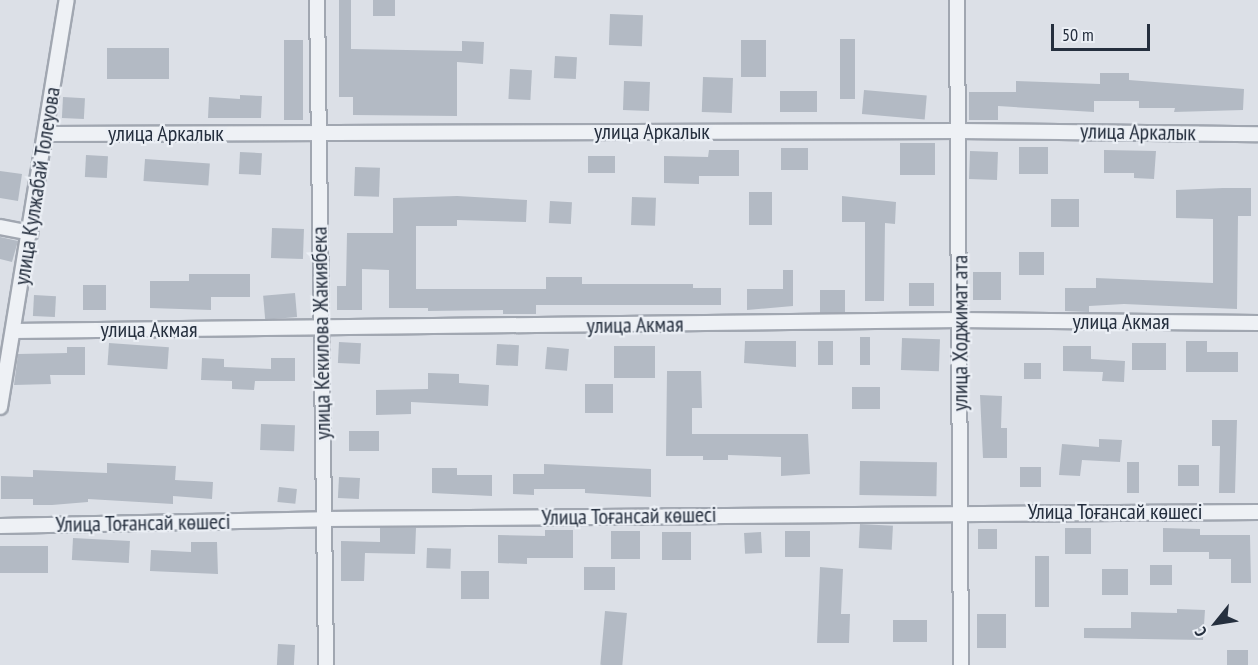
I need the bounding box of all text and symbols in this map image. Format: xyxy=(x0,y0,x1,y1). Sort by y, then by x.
scale bar xyxy=(1054,12,1153,50)
text: 50 m xyxy=(1062,23,1094,46)
street label: улица Кулжабай Толеуова xyxy=(8,85,66,287)
street label: улица Аркалык xyxy=(1080,118,1196,146)
street label: улица Аркалык xyxy=(594,119,710,145)
street label: улица Аркалык xyxy=(108,121,224,147)
street label: улица Кекилова Жакиябека xyxy=(306,226,336,440)
street label: улица Ходжимат ата xyxy=(947,254,973,412)
street label: улица Акмая xyxy=(1072,309,1170,335)
street label: улица Акмая xyxy=(586,311,684,339)
street label: улица Акмая xyxy=(100,317,198,343)
street label: Улица Тоғансай көшесі xyxy=(1027,499,1203,525)
street label: Улица Тоғансай көшесі xyxy=(541,501,717,531)
street label: Улица Тоғансай көшесі xyxy=(55,508,231,538)
north arrow xyxy=(1186,593,1246,653)
text: С xyxy=(1190,624,1211,640)

